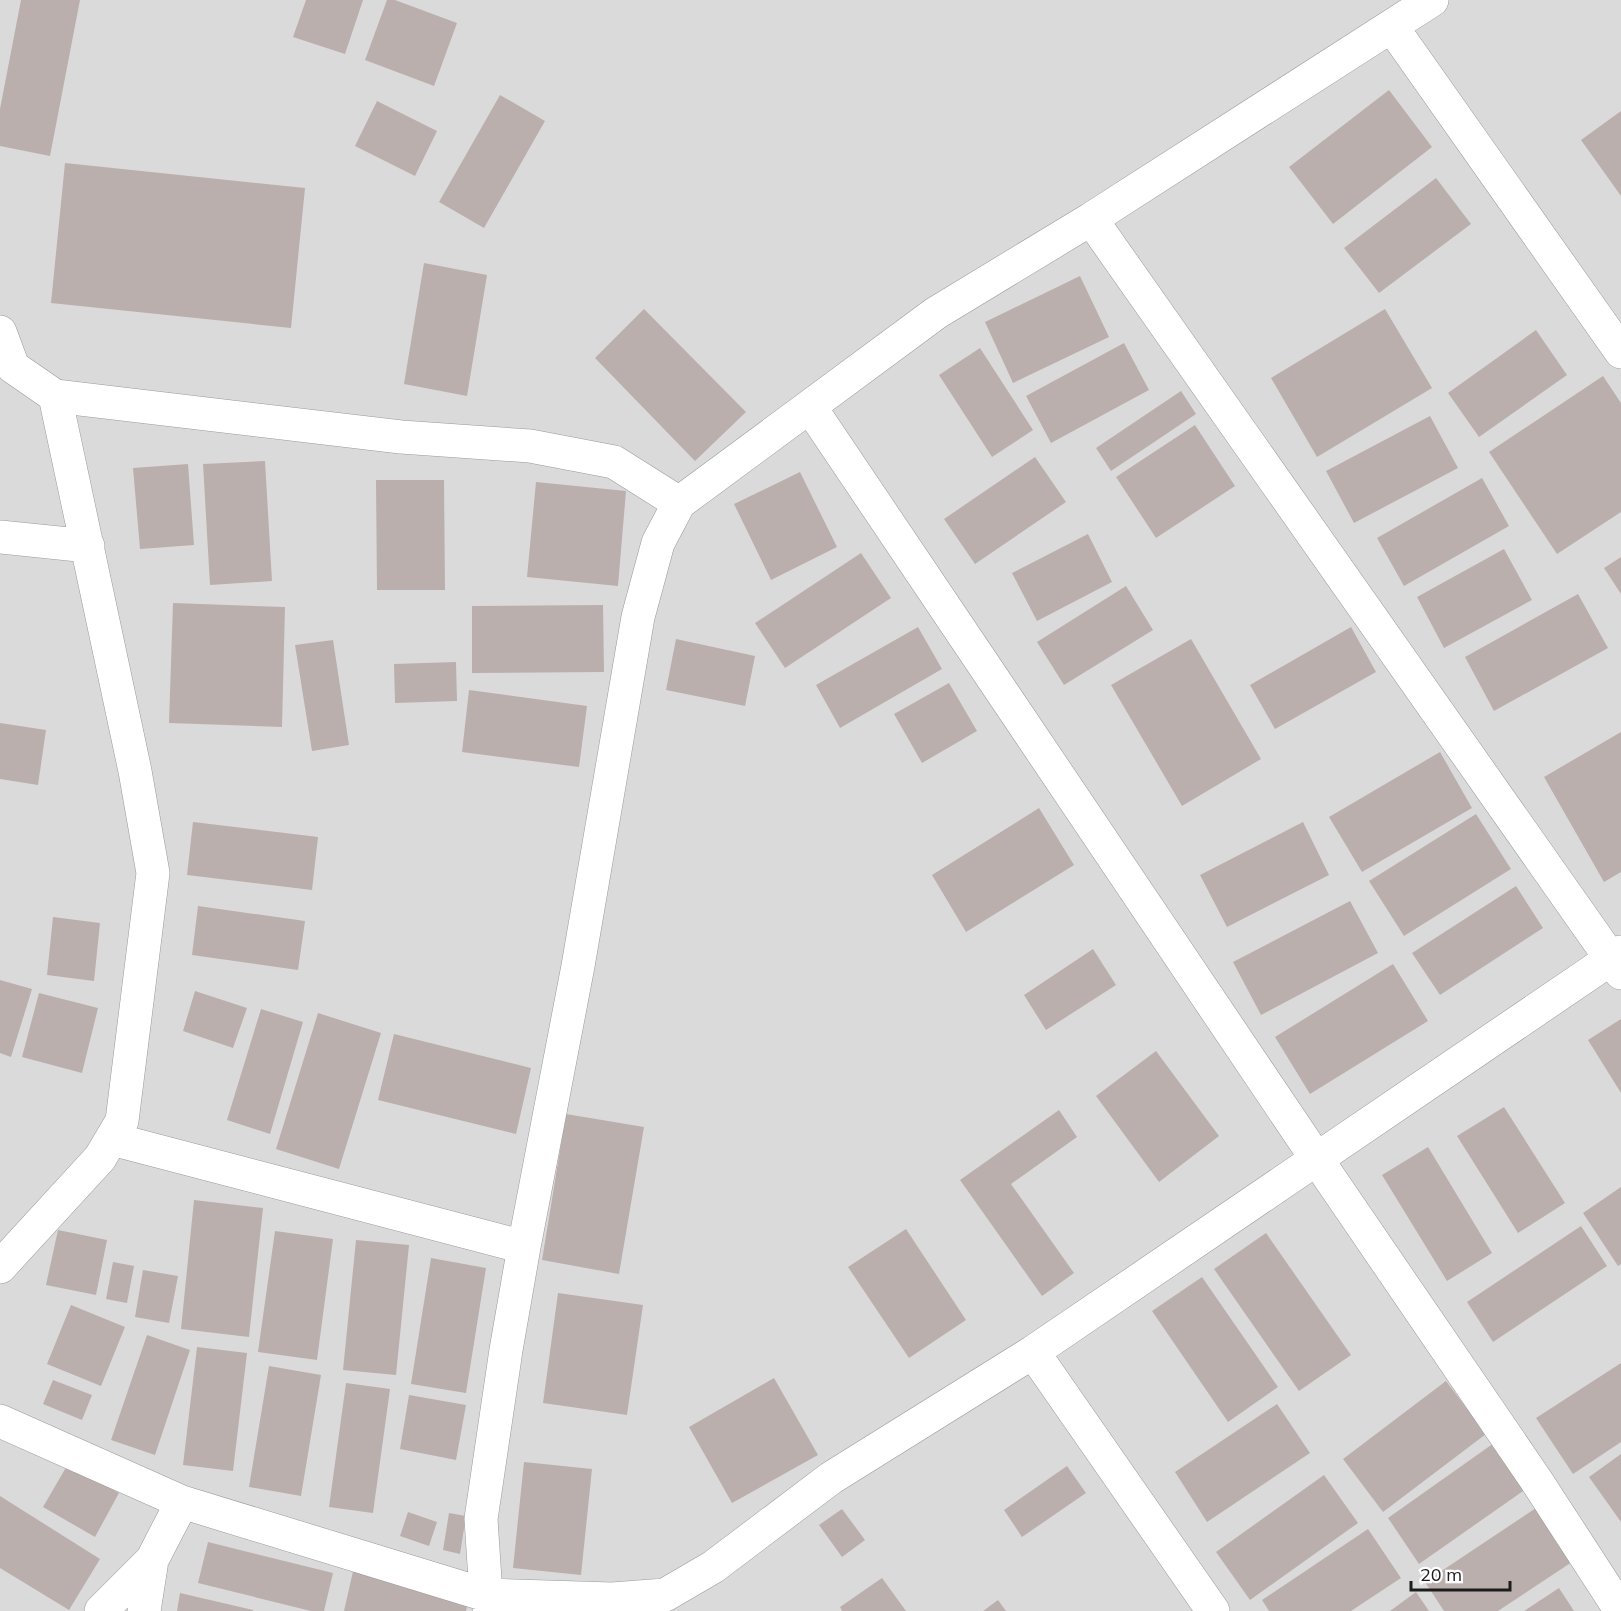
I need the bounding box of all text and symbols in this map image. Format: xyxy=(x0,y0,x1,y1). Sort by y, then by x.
scale bar xyxy=(1411,1554,1510,1592)
text: 20 m xyxy=(1420,1563,1462,1586)

